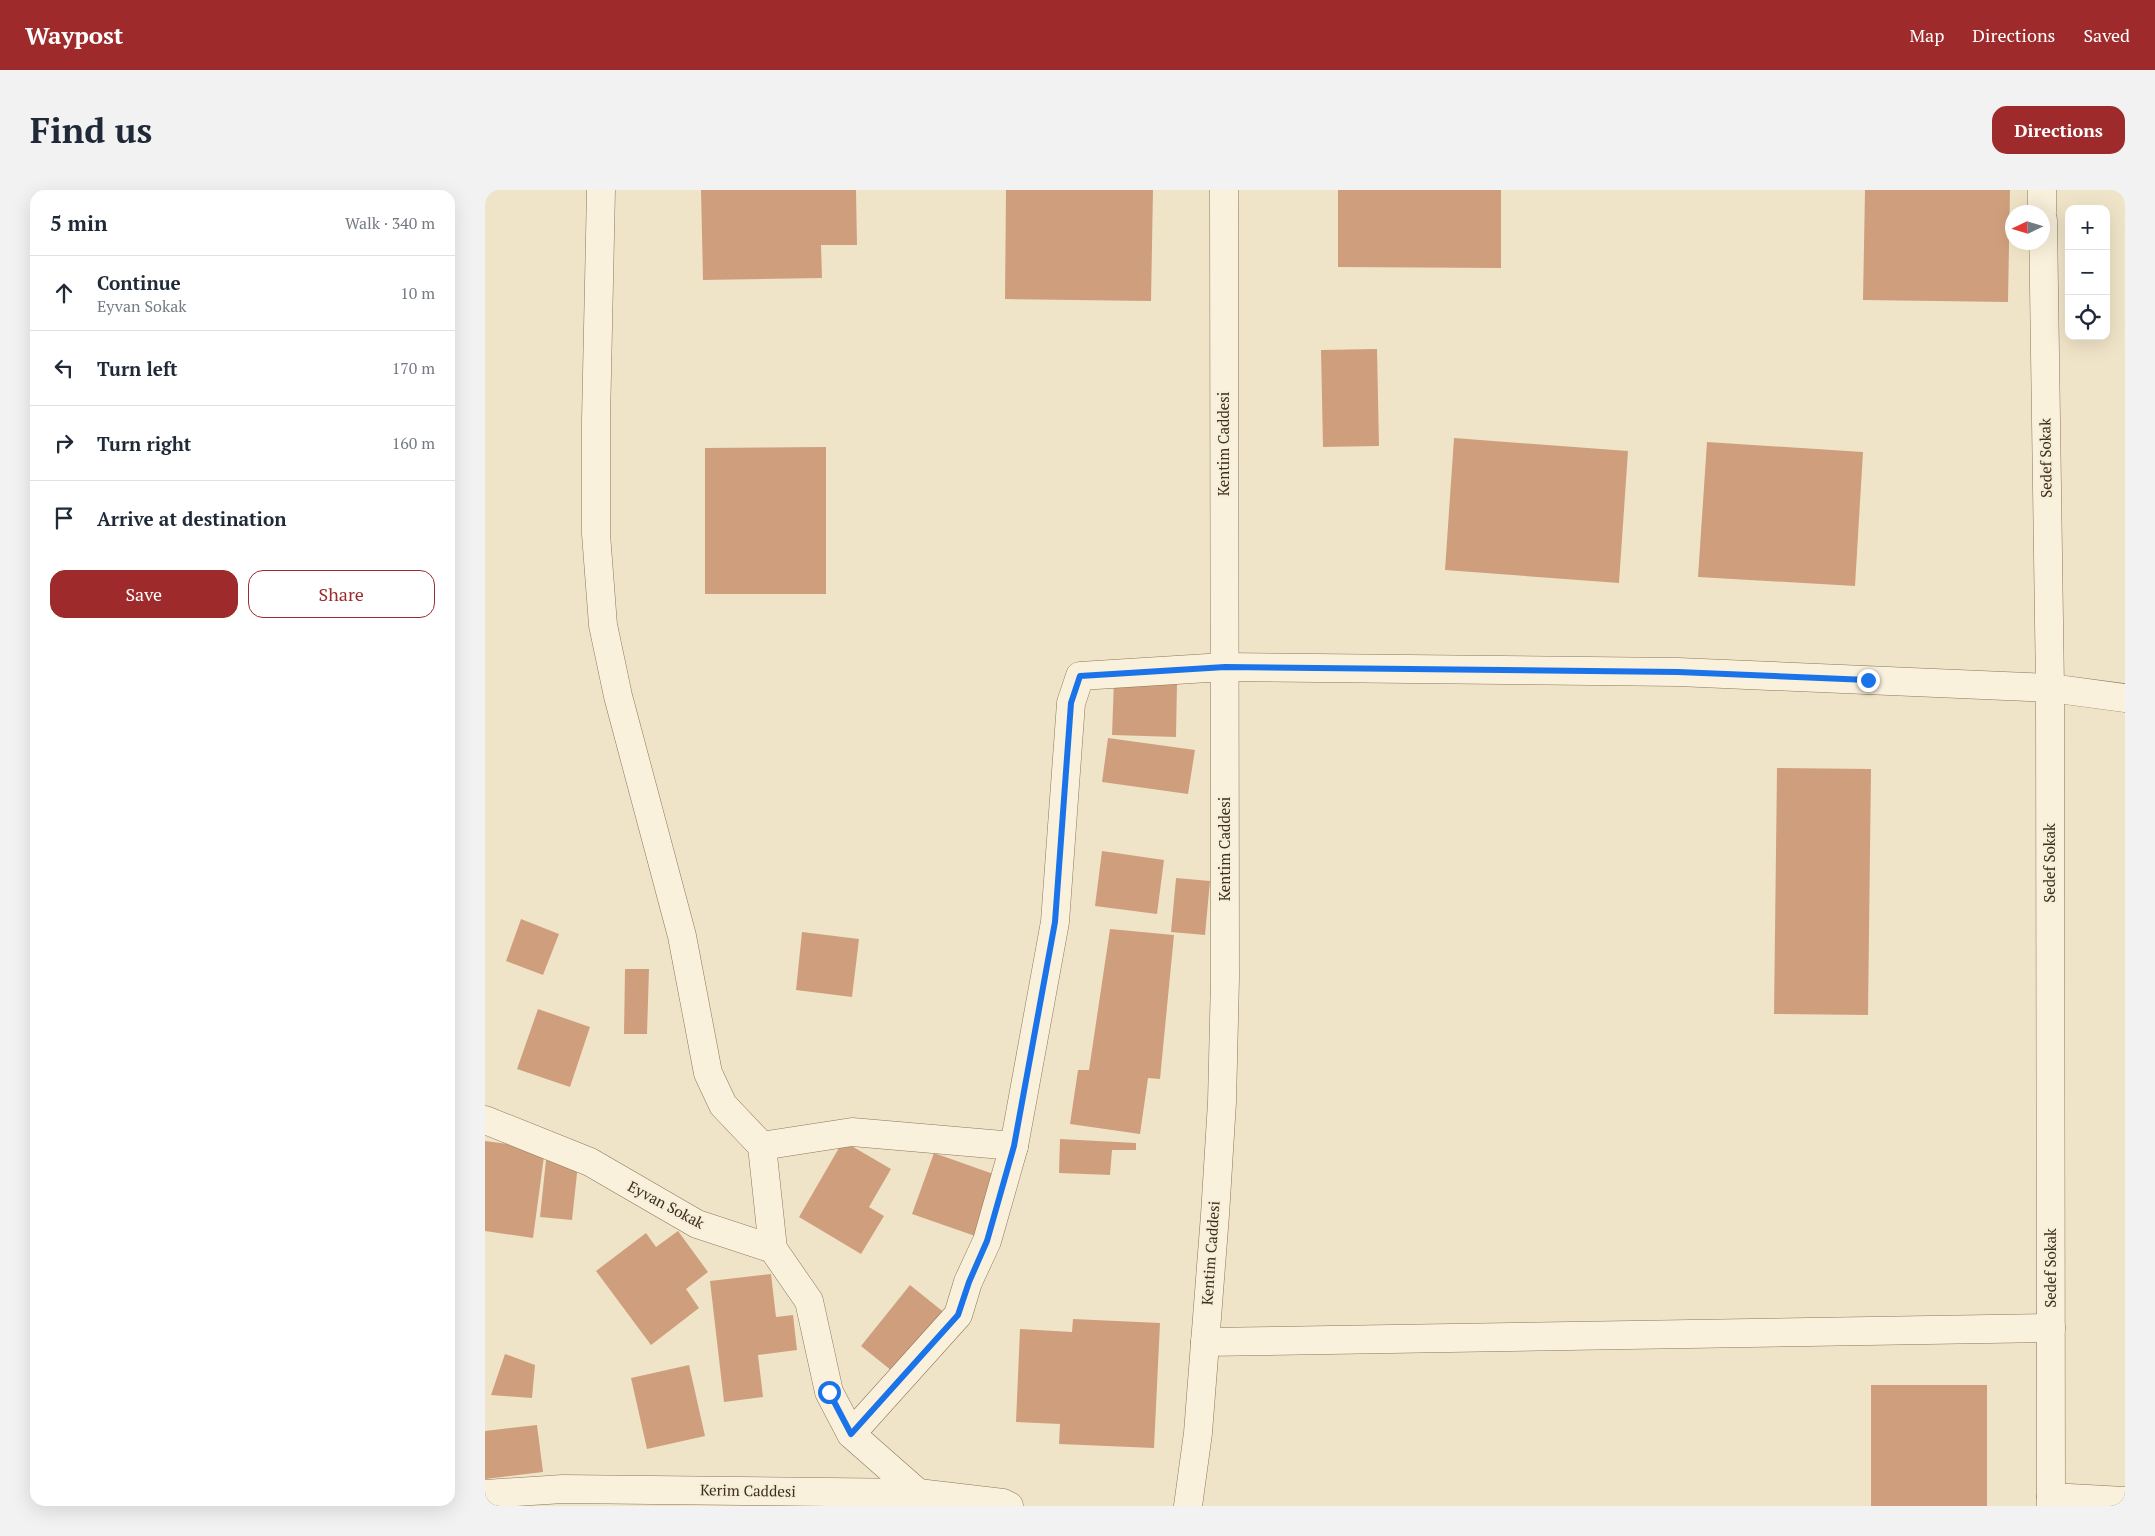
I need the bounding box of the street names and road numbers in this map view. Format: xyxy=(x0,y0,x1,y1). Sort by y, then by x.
street label: Kentim Caddesi xyxy=(1213,392,1233,496)
street label: Sedef Sokak xyxy=(2034,418,2056,498)
street label: Kentim Caddesi xyxy=(1214,797,1234,901)
street label: Sedef Sokak xyxy=(2039,823,2059,903)
street label: Eyvan Sokak xyxy=(625,1176,708,1233)
street label: Kentim Caddesi xyxy=(1196,1200,1224,1306)
street label: Sedef Sokak xyxy=(2040,1228,2060,1308)
street label: Kerim Caddesi xyxy=(700,1479,796,1501)

